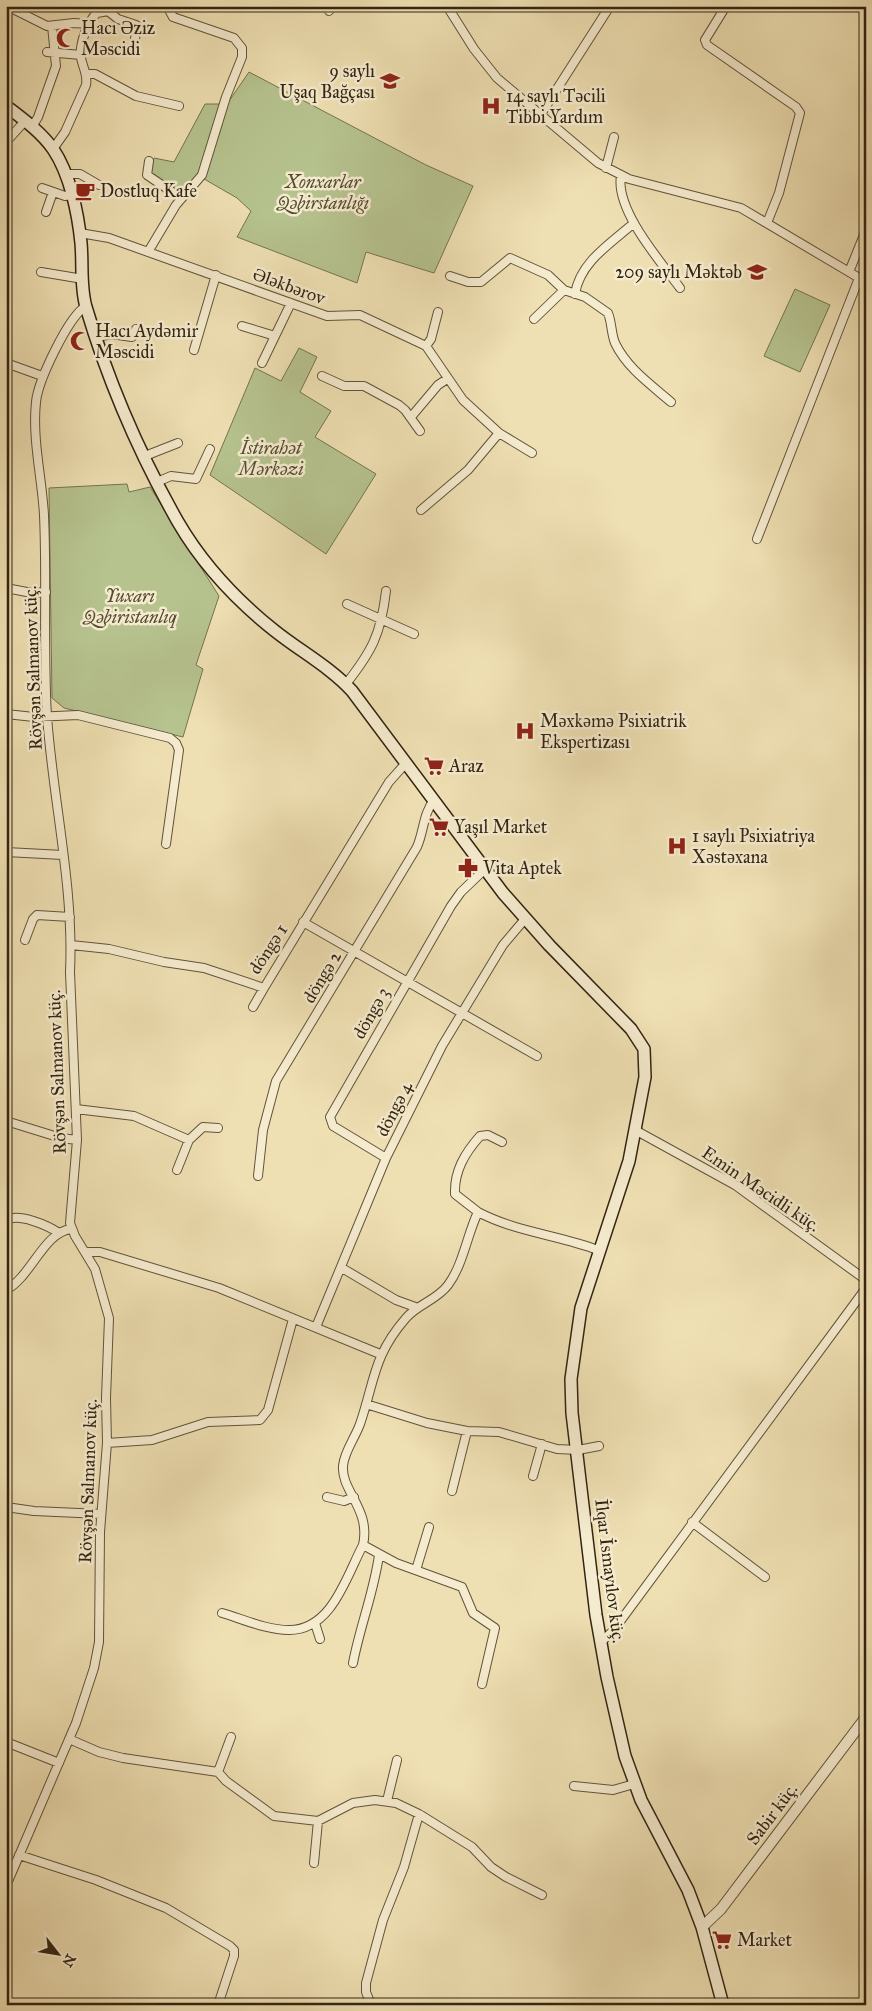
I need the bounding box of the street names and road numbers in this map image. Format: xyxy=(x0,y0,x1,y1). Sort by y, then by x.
street label: Ələkbərov xyxy=(250,263,329,310)
street label: Rövşən Salmanov küç. xyxy=(19,585,47,751)
street label: döngə 1 xyxy=(244,920,293,979)
street label: döngə 2 xyxy=(298,947,347,1008)
street label: döngə 3 xyxy=(348,983,395,1043)
street label: Rövşən Salmanov küç. xyxy=(43,989,71,1155)
street label: döngə 4 xyxy=(371,1077,418,1140)
street label: Emin Məcidli küç. xyxy=(698,1141,824,1237)
street label: Rövşən Salmanov küç. xyxy=(74,1398,102,1564)
street label: İlqar İsmayılov küç. xyxy=(589,1497,631,1645)
street label: Sabir küç. xyxy=(742,1779,802,1849)

